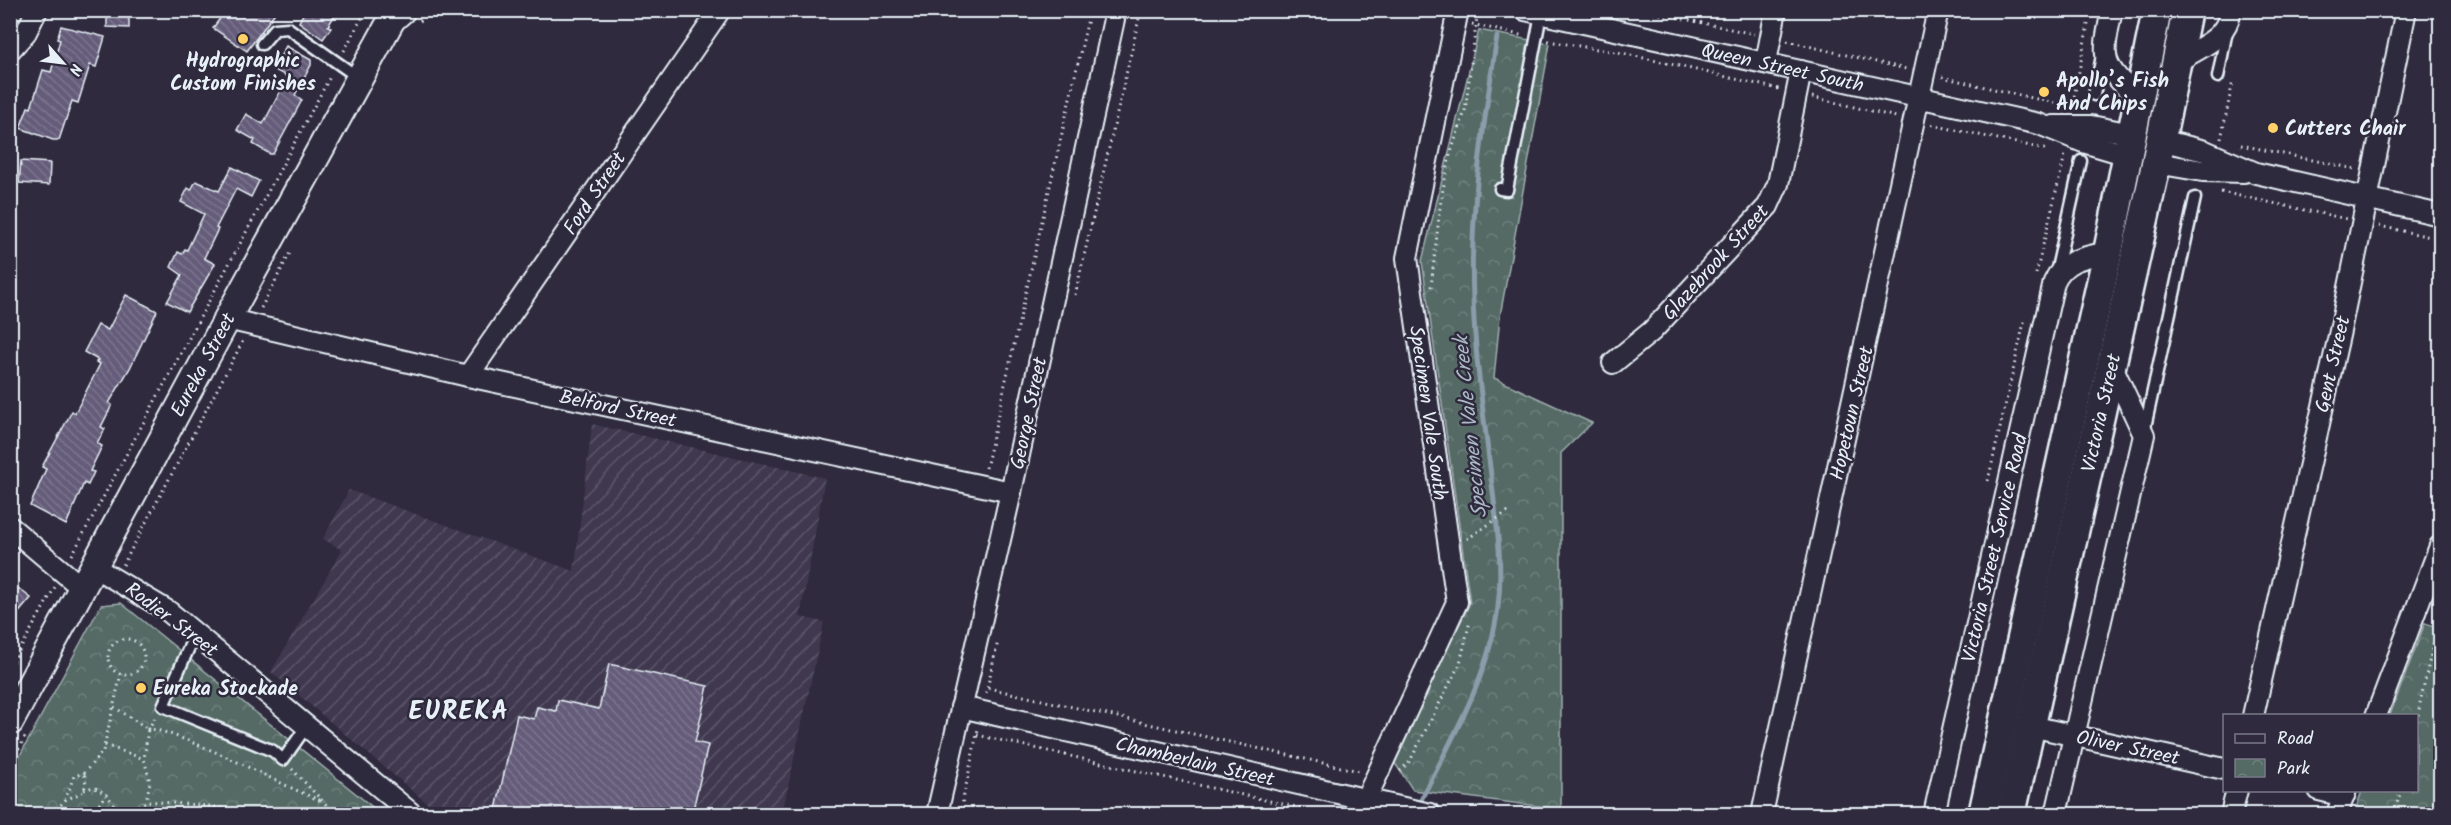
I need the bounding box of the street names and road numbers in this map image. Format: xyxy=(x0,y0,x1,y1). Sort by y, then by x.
street label: Queen Street South xyxy=(1698,36,1867,103)
street label: Ford Street xyxy=(556,146,636,242)
street label: Glazebrook Street xyxy=(1655,198,1778,329)
street label: Eureka Street xyxy=(163,307,246,423)
street label: Gent Street xyxy=(2307,313,2361,416)
street label: Specimen Vale South xyxy=(1399,324,1455,503)
street label: Hopetoun Street xyxy=(1822,343,1884,484)
street label: Victoria Street xyxy=(2074,351,2131,476)
street label: George Street xyxy=(1002,354,1058,473)
street label: Belford Street xyxy=(556,382,679,438)
street label: Victoria Street Service Road xyxy=(1954,430,2038,666)
street label: Rodier Street xyxy=(117,575,224,667)
street label: Oliver Street xyxy=(2073,722,2182,776)
street label: Chamberlain Street xyxy=(1112,729,1278,797)

